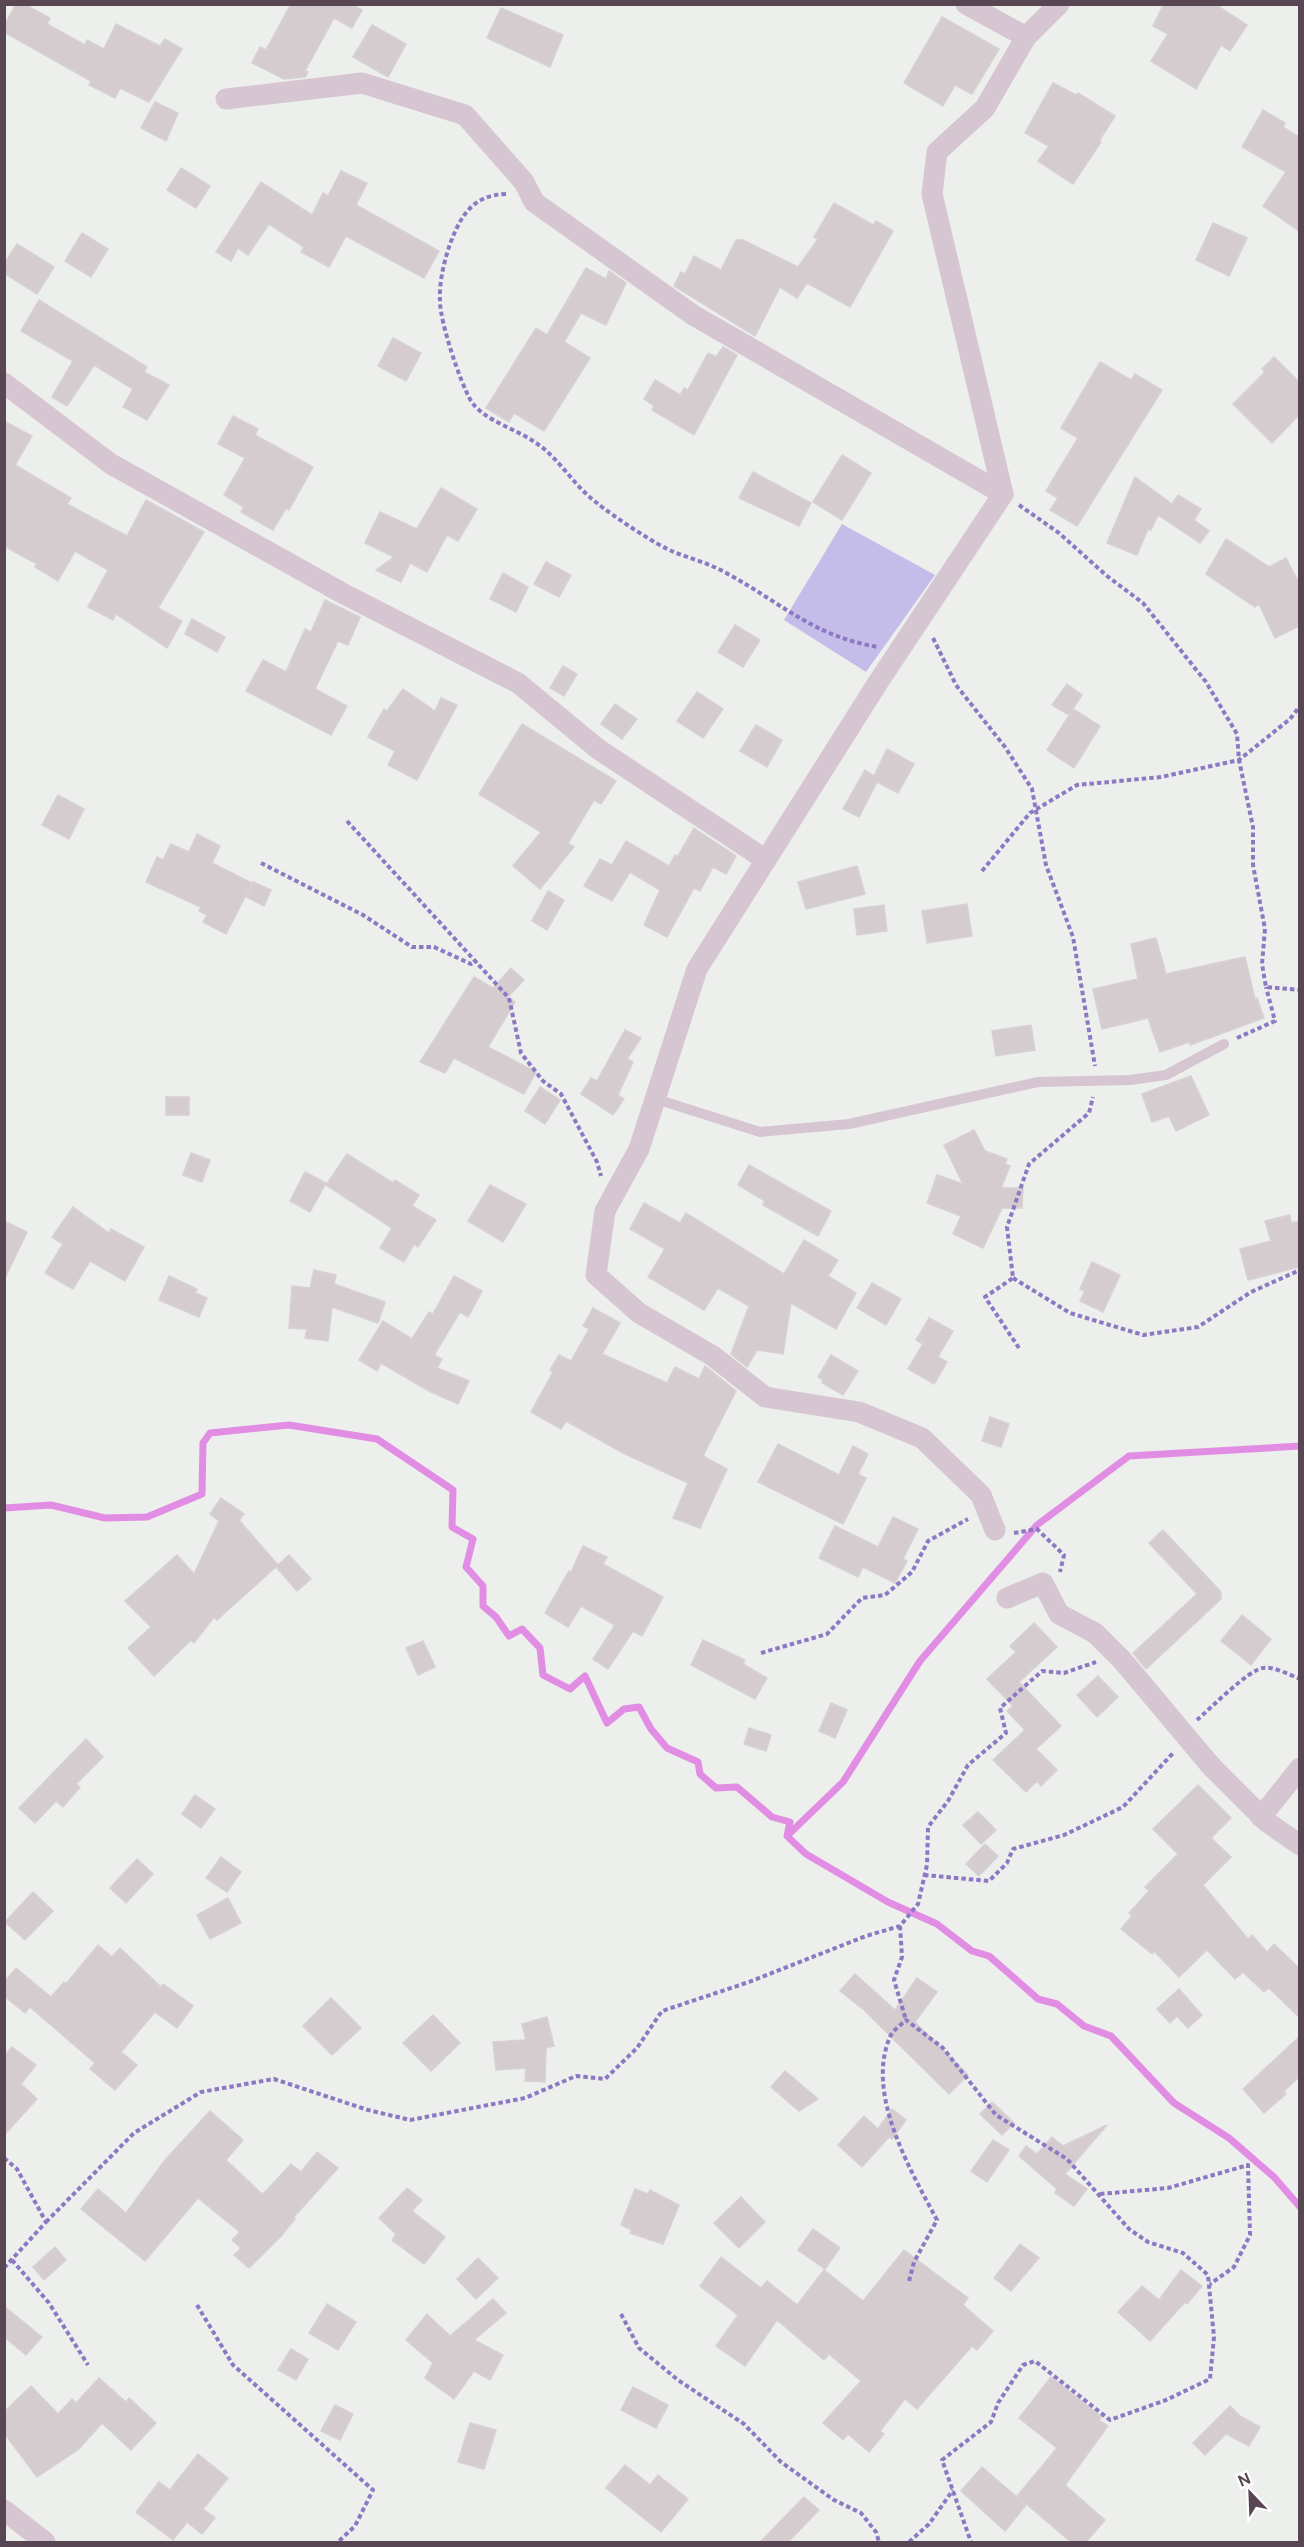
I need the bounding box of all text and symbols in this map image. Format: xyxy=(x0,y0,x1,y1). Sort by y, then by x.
north arrow xyxy=(1220,2463,1280,2523)
text: N xyxy=(1235,2468,1254,2492)

